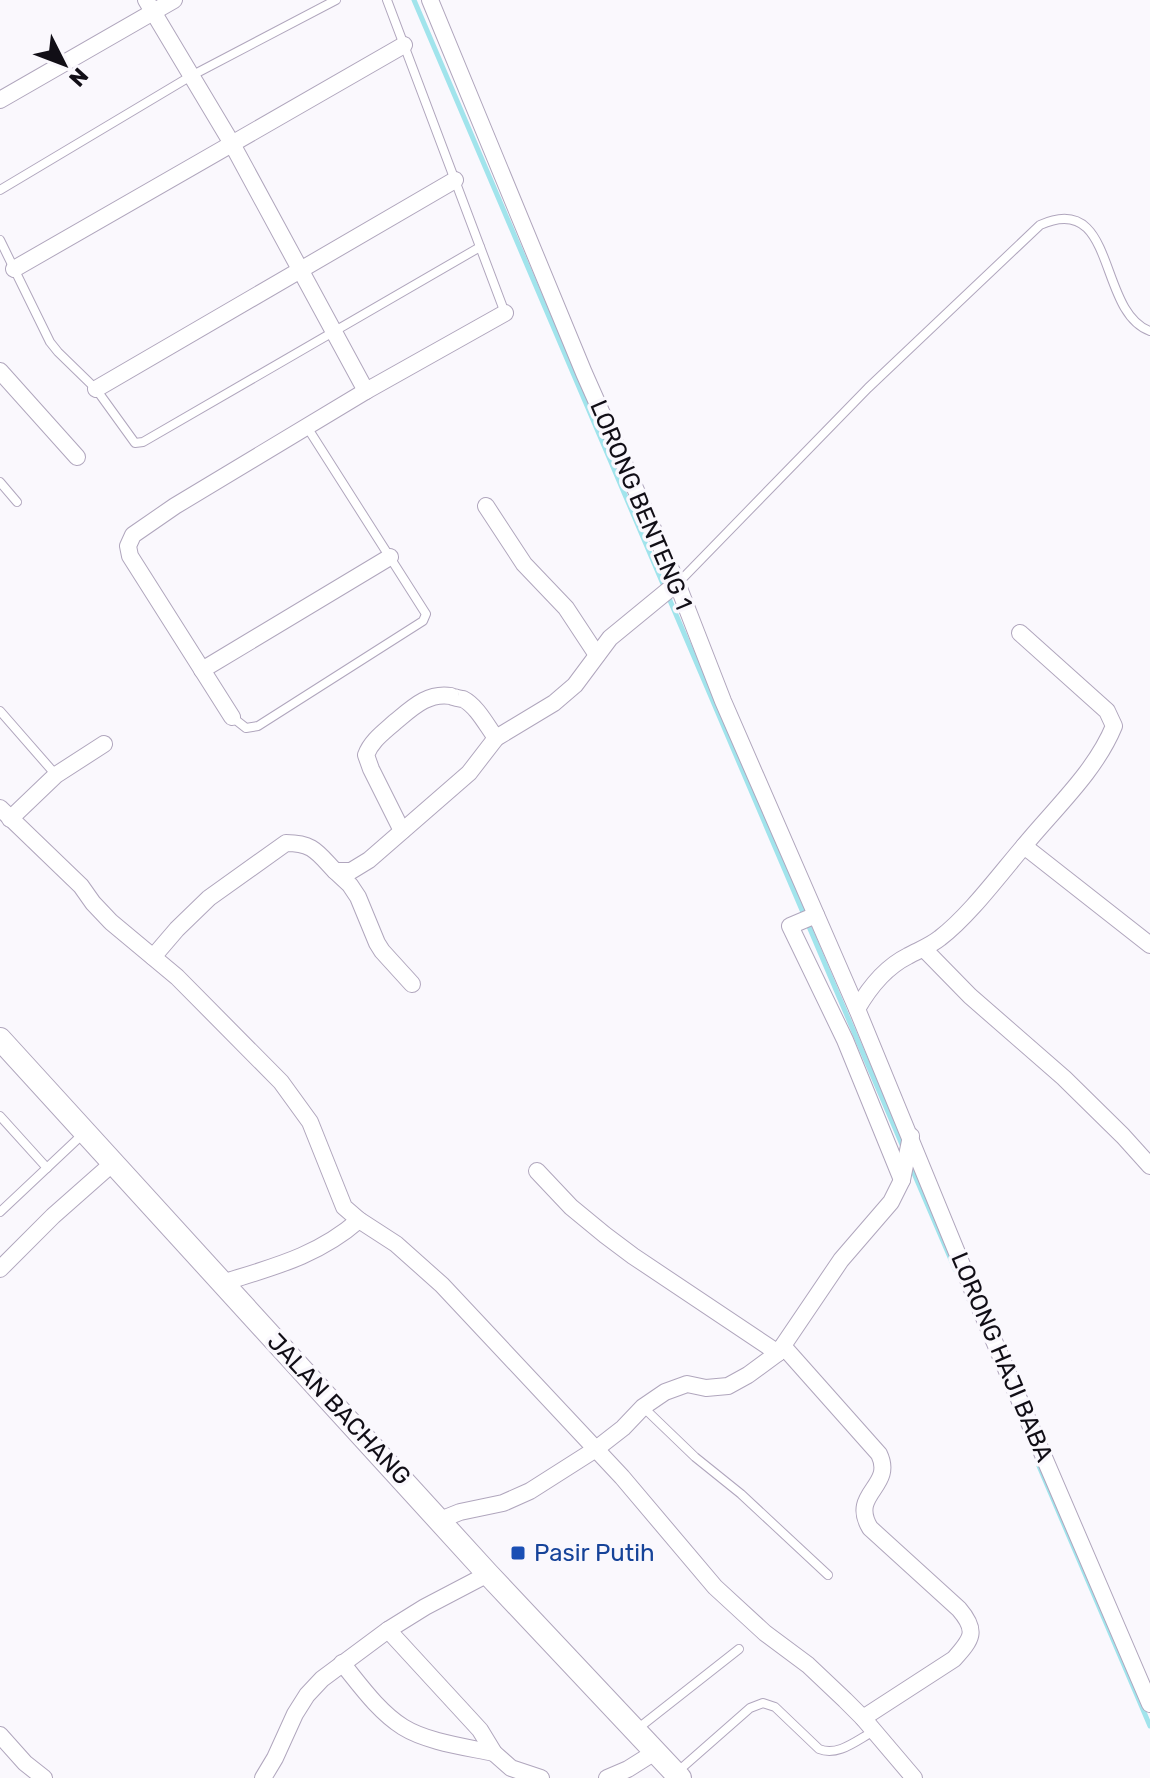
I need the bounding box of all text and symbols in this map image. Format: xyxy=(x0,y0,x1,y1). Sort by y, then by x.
north arrow xyxy=(24,24,104,104)
text: N xyxy=(63,62,94,92)
street label: LORONG BENTENG 1 xyxy=(584,396,698,614)
street label: LORONG HAJI BABA xyxy=(945,1248,1059,1466)
street label: JALAN BACHANG xyxy=(262,1327,416,1491)
place label: Pasir Putih xyxy=(534,1539,655,1567)
marker: Pasir Putih xyxy=(509,1544,527,1562)

